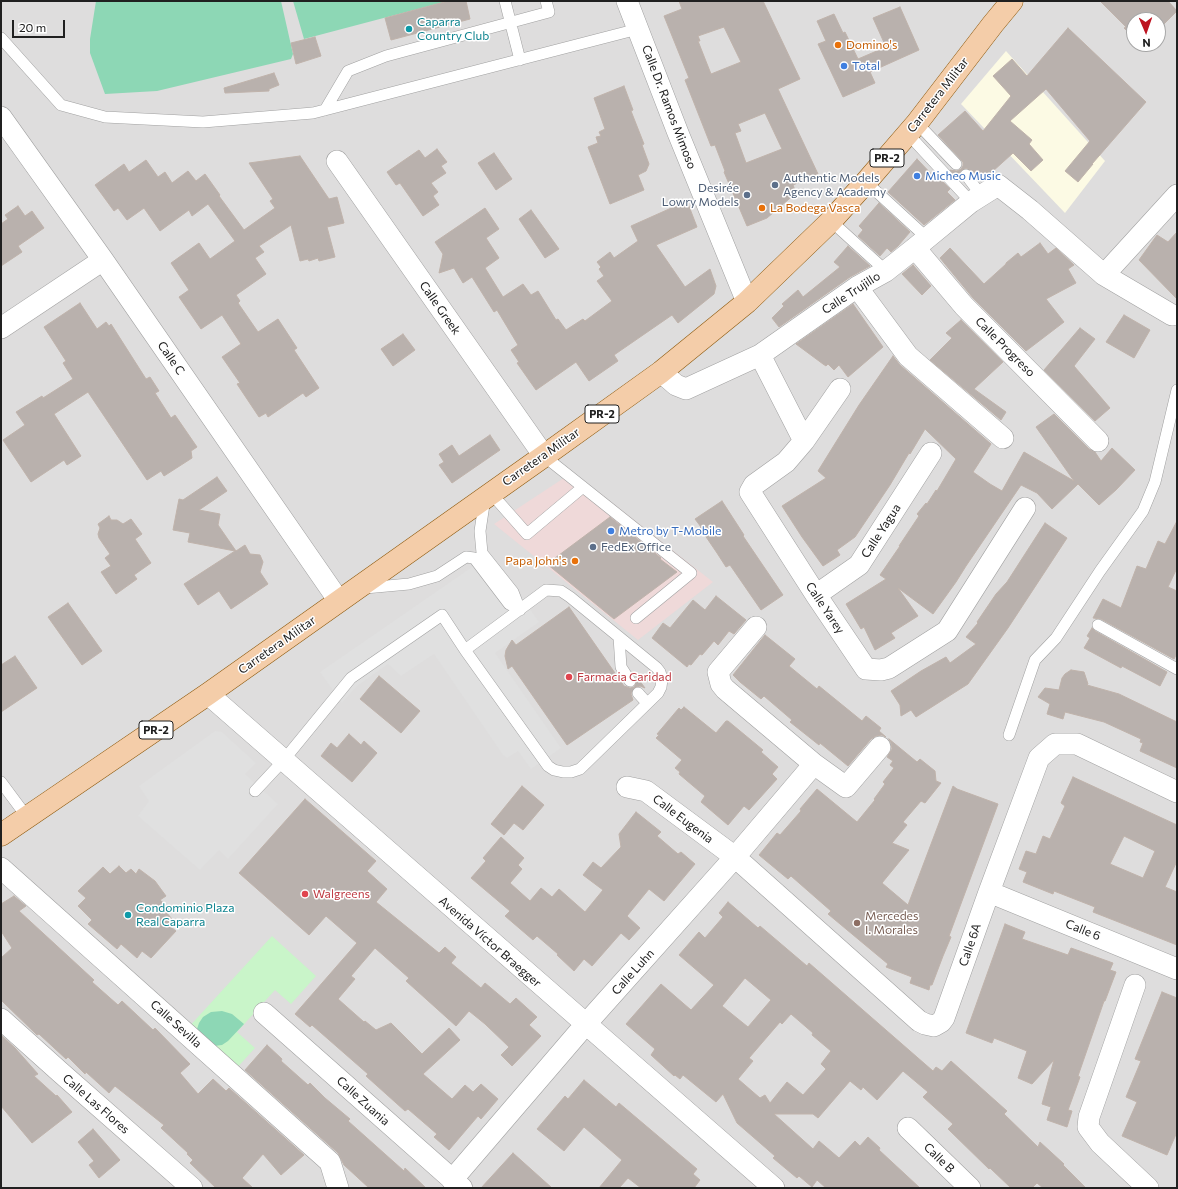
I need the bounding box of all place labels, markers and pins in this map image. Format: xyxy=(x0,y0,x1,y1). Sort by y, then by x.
place label: Caparra Country Club xyxy=(417,15,489,43)
marker: Caparra Country Club xyxy=(404,24,414,34)
place label: Domino's xyxy=(846,38,897,52)
marker: Domino's xyxy=(833,40,843,50)
place label: Total xyxy=(852,59,880,73)
marker: Total xyxy=(839,61,849,71)
place label: Micheo Music xyxy=(925,169,1001,183)
place label: Authentic Models Agency & Academy xyxy=(783,171,886,199)
marker: Micheo Music xyxy=(912,171,922,181)
marker: Authentic Models Agency & Academy xyxy=(770,180,780,190)
place label: Desirée Lowry Models xyxy=(662,181,739,209)
marker: Desirée Lowry Models xyxy=(742,190,752,200)
place label: La Bodega Vasca xyxy=(770,201,860,215)
marker: La Bodega Vasca xyxy=(757,203,767,213)
place label: Metro by T-Mobile xyxy=(619,524,721,538)
marker: Metro by T-Mobile xyxy=(606,526,616,536)
place label: FedEx Office xyxy=(601,540,671,554)
marker: FedEx Office xyxy=(588,542,598,552)
place label: Papa John's xyxy=(505,554,567,568)
marker: Papa John's xyxy=(570,556,580,566)
place label: Farmacia Caridad xyxy=(577,670,672,684)
marker: Farmacia Caridad xyxy=(564,672,574,682)
place label: Walgreens xyxy=(313,887,370,901)
marker: Walgreens xyxy=(300,889,310,899)
place label: Condominio Plaza Real Caparra xyxy=(136,901,234,929)
place label: Mercedes I. Morales xyxy=(865,909,918,937)
marker: Condominio Plaza Real Caparra xyxy=(123,910,133,920)
marker: Mercedes I. Morales xyxy=(852,918,862,928)

